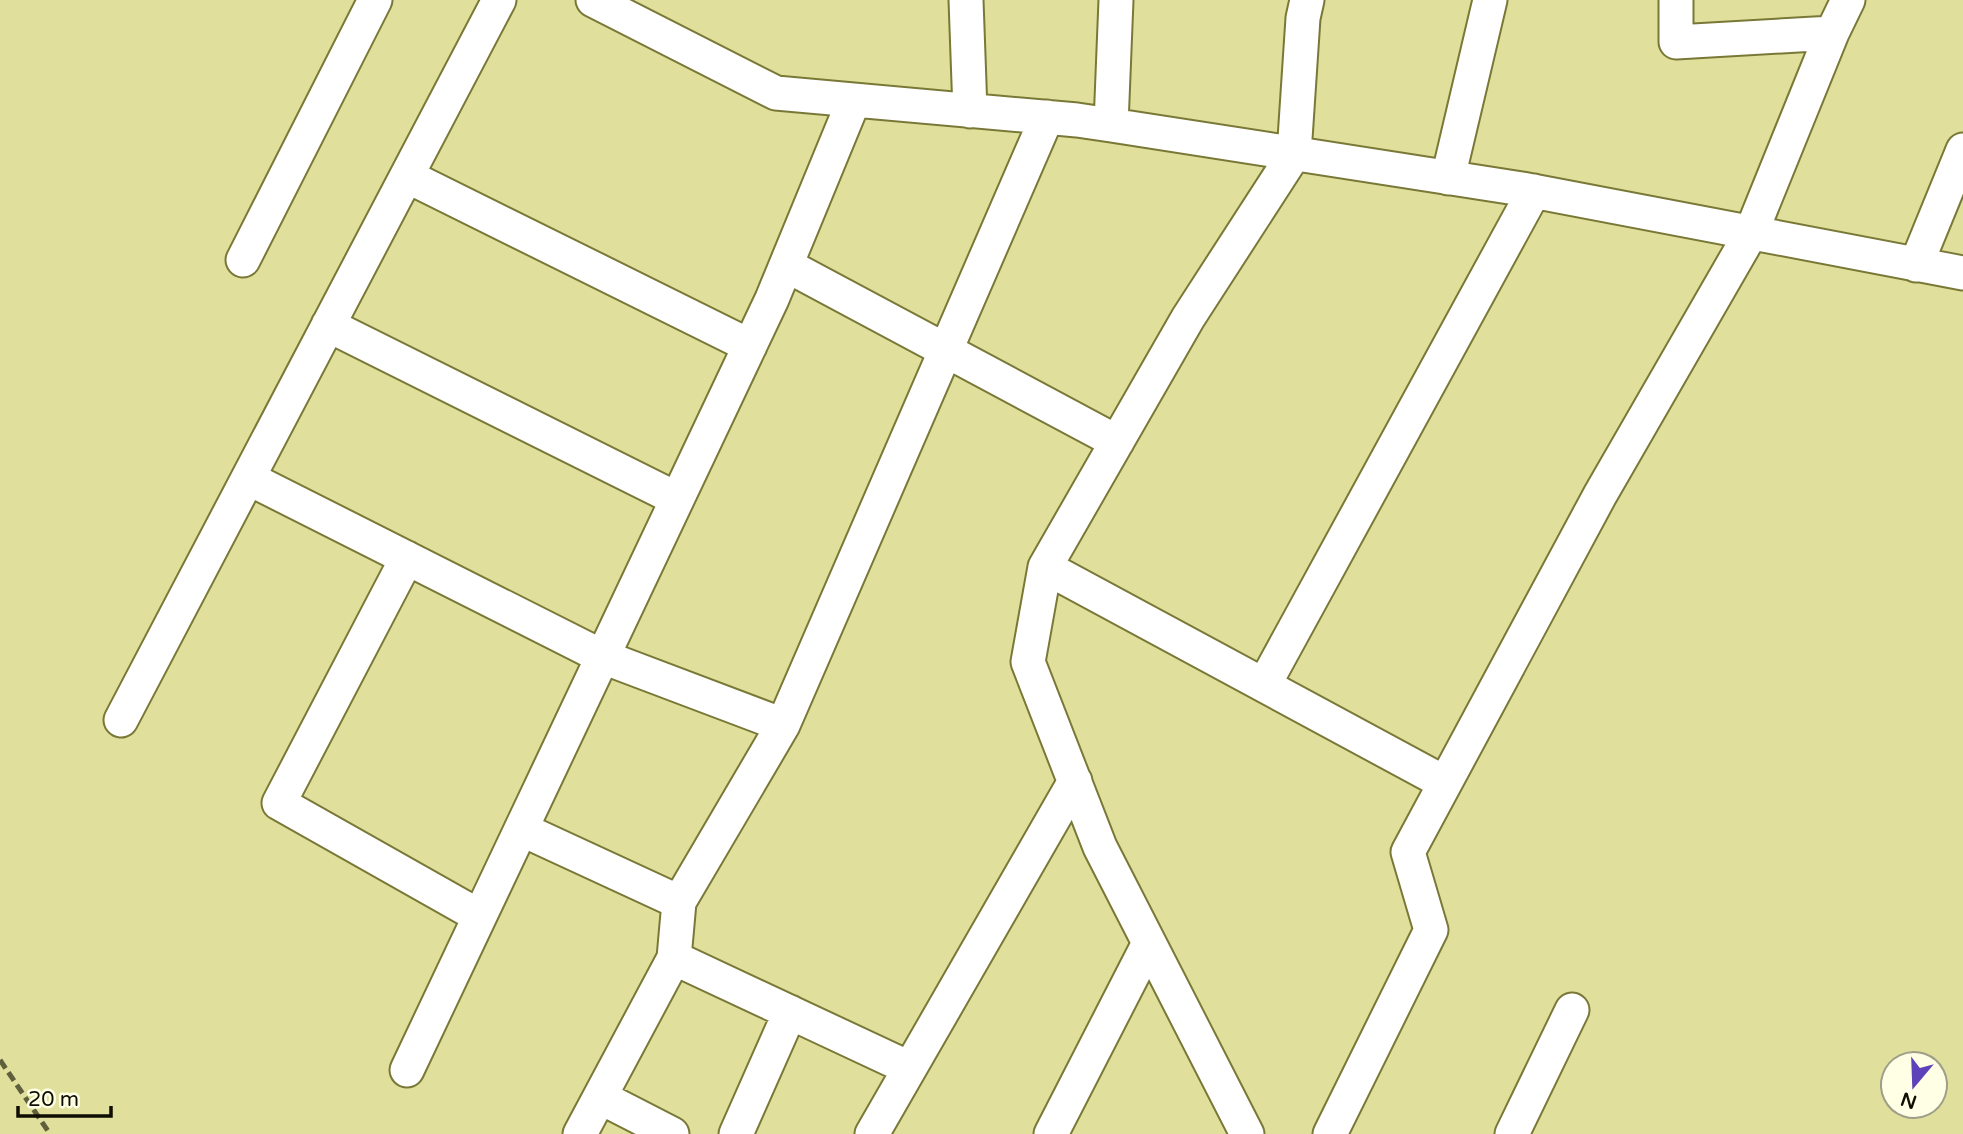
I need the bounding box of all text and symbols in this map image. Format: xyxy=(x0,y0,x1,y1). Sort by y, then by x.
north arrow xyxy=(1879,1050,1949,1120)
scale bar xyxy=(18,1074,110,1118)
text: 20 m xyxy=(28,1087,79,1112)
text: N xyxy=(1898,1087,1920,1113)

